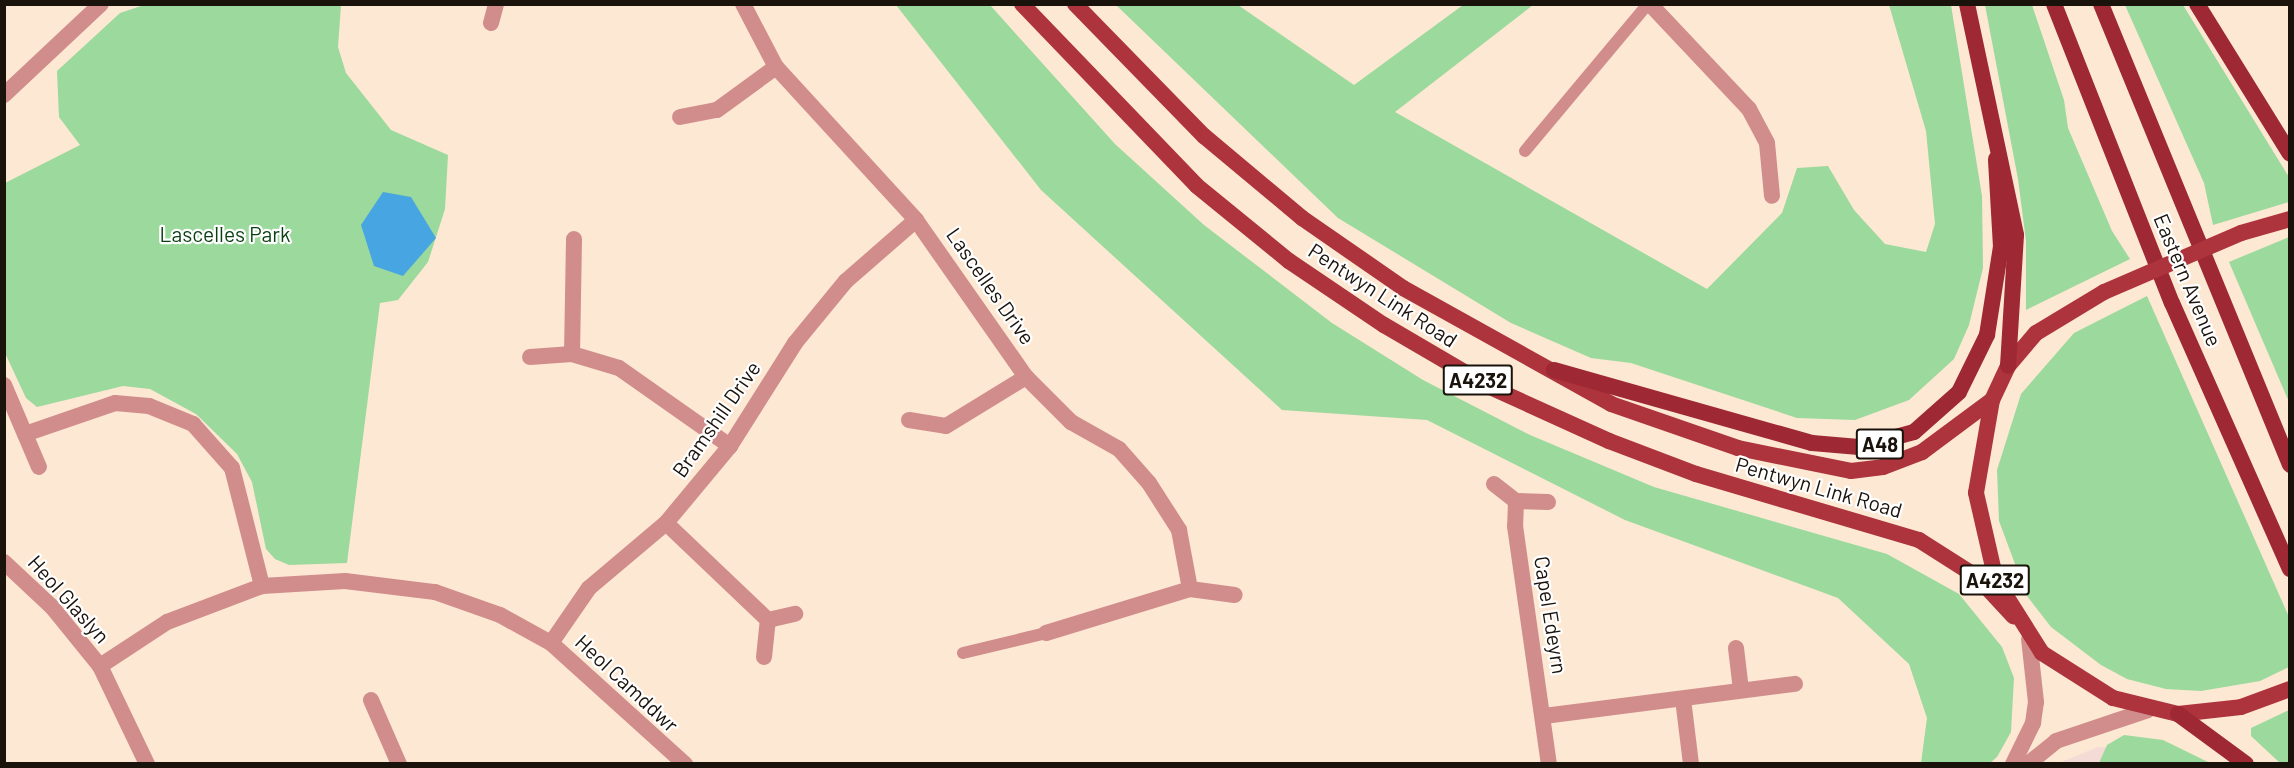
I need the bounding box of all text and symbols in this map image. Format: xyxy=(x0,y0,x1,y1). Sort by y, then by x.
street label: Eastern Avenue xyxy=(2149,210,2227,350)
park label: Lascelles Park xyxy=(159,221,291,247)
street label: Lascelles Drive xyxy=(942,223,1040,349)
street label: Pentwyn Link Road xyxy=(1304,238,1462,352)
street label: Bramshill Drive xyxy=(667,356,765,482)
road number: A4232 xyxy=(1442,363,1514,397)
road number: A48 xyxy=(1854,427,1906,461)
street label: Pentwyn Link Road xyxy=(1733,451,1905,523)
street label: Heol Glaslyn xyxy=(23,550,115,648)
street label: Capel Edeyrn xyxy=(1529,554,1573,676)
road number: A4232 xyxy=(1959,563,2031,597)
street label: Heol Camddwr xyxy=(570,629,684,737)

